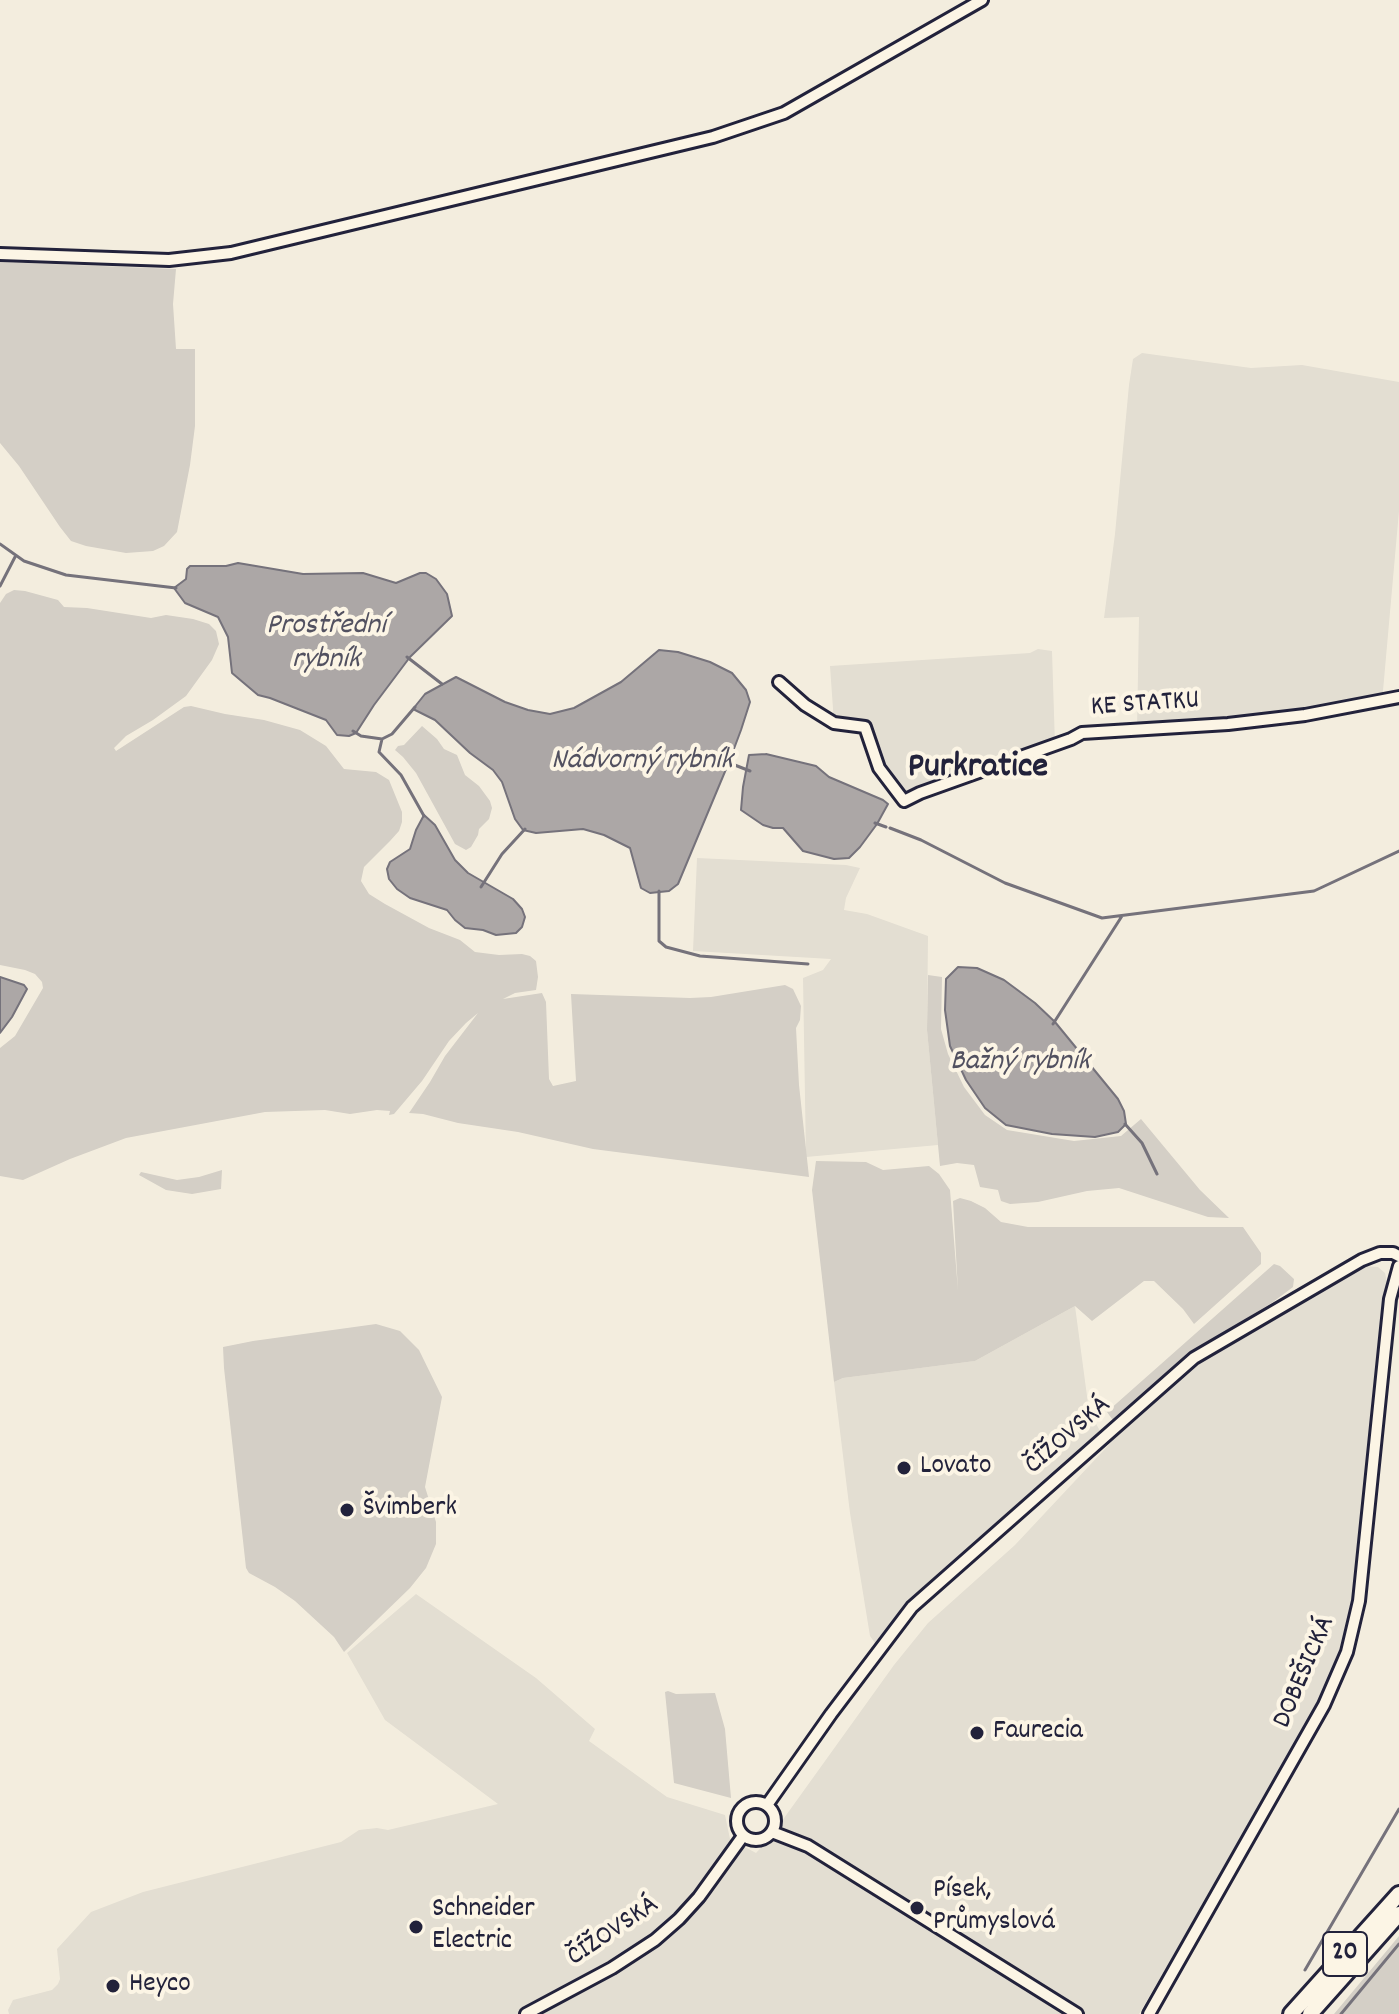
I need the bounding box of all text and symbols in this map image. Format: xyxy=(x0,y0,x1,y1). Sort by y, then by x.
water label: Prostřední rybník xyxy=(266,610,386,680)
street label: KE STATKU xyxy=(1090,685,1200,727)
water label: Nádvorný rybník xyxy=(551,745,733,781)
district label: Purkratice xyxy=(908,748,1048,792)
water label: Bažný rybník xyxy=(950,1046,1090,1082)
street label: ČÍŽOVSKÁ xyxy=(1019,1390,1119,1484)
place label: Lovato xyxy=(920,1451,992,1485)
marker: Lovato xyxy=(895,1459,913,1477)
place label: Švimberk xyxy=(363,1493,457,1527)
marker: Švimberk xyxy=(338,1501,356,1519)
street label: DOBEŠICKÁ xyxy=(1267,1612,1345,1734)
place label: Faurecia xyxy=(993,1716,1083,1750)
marker: Faurecia xyxy=(968,1724,986,1742)
place label: Písek, Průmyslová xyxy=(933,1875,1055,1941)
street label: ČÍŽOVSKÁ xyxy=(562,1890,666,1976)
place label: Schneider Electric xyxy=(432,1894,535,1960)
marker: Písek, Průmyslová xyxy=(908,1899,926,1917)
marker: Schneider Electric xyxy=(407,1918,425,1936)
road number: 20 xyxy=(1323,1932,1367,1976)
place label: Heyco xyxy=(129,1969,191,2003)
marker: Heyco xyxy=(104,1977,122,1995)

